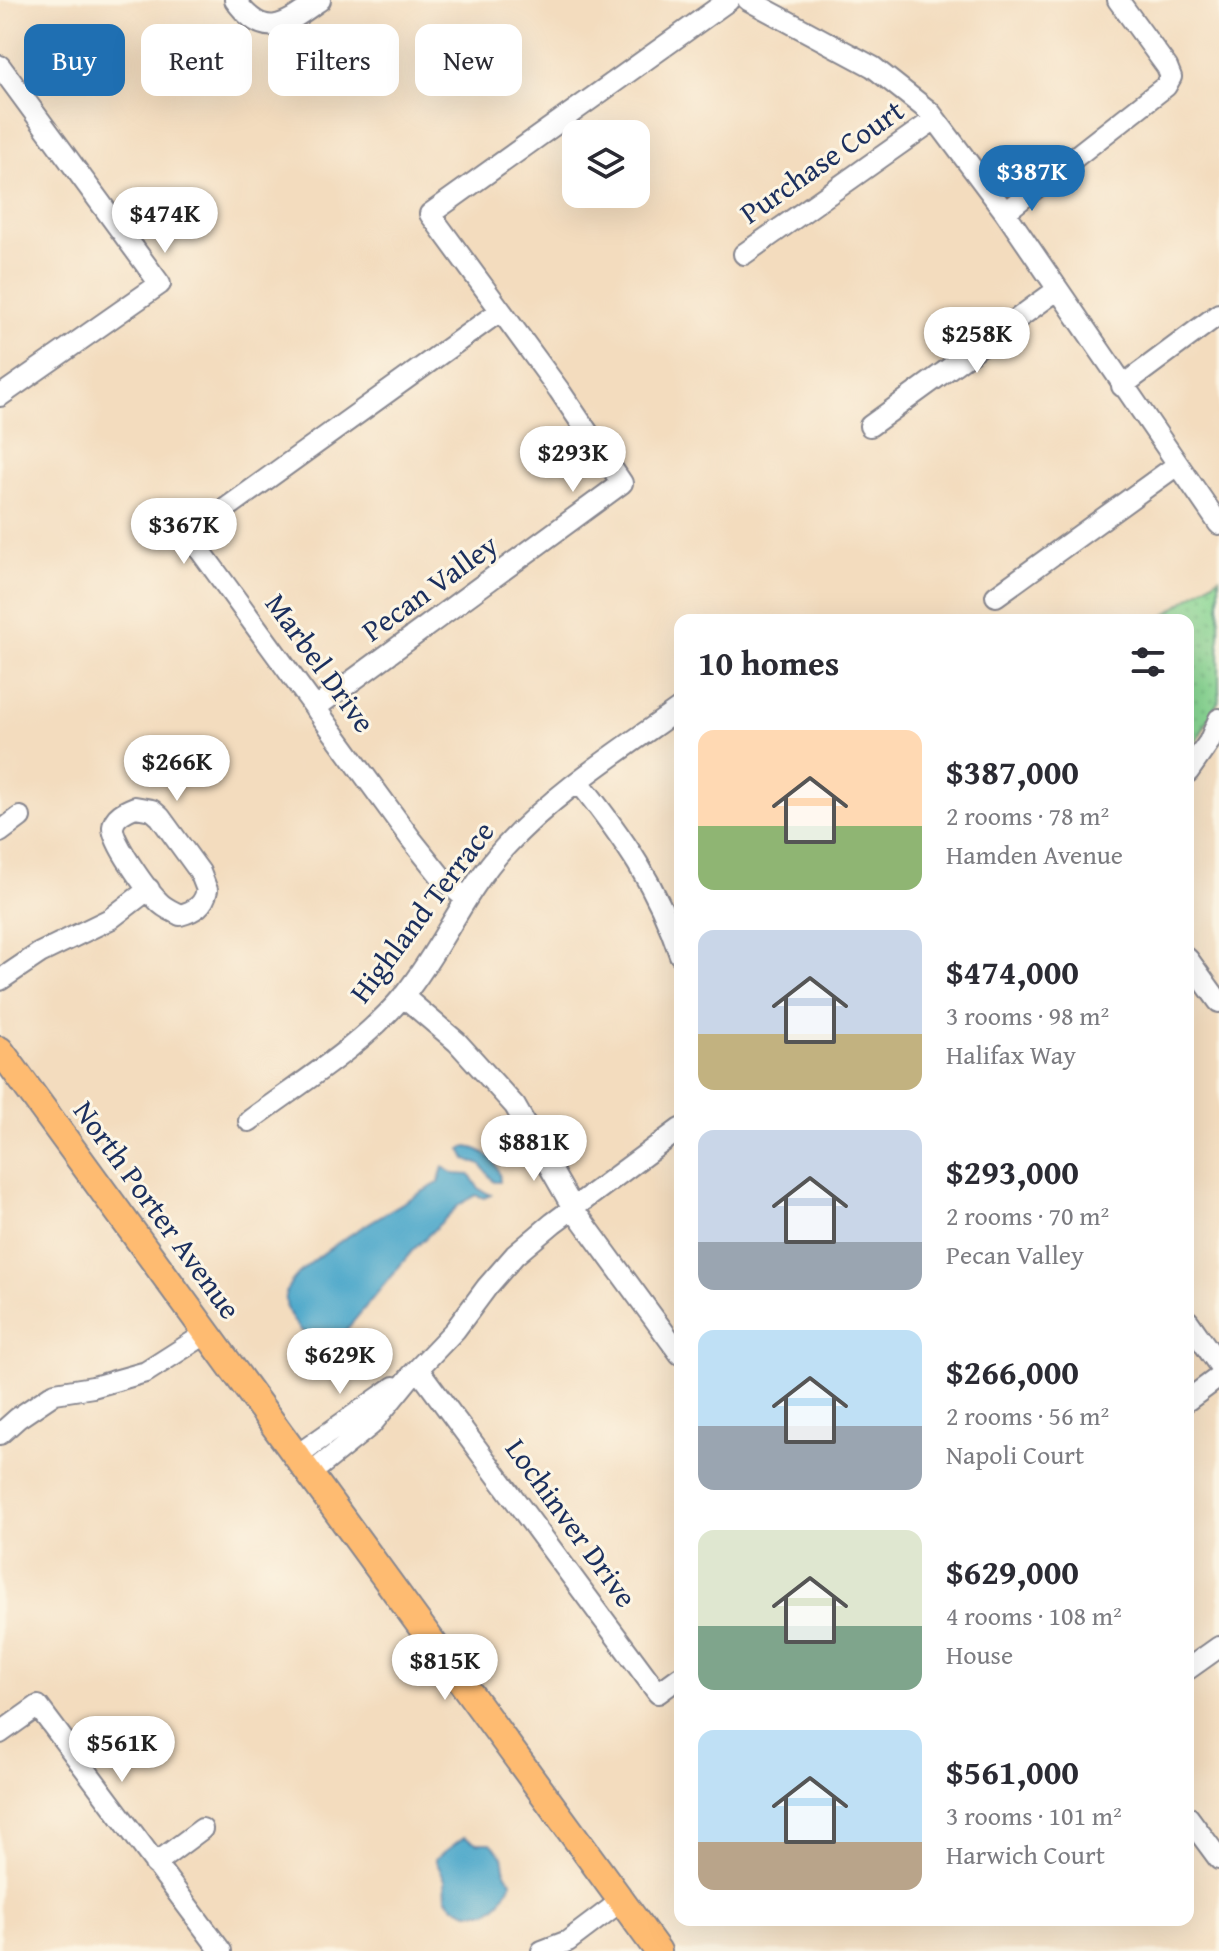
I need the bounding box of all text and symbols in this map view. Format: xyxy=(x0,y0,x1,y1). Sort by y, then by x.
chip: Buy xyxy=(24,24,125,96)
chip: Rent xyxy=(141,24,252,96)
chip: Filters xyxy=(268,24,399,96)
chip: New xyxy=(415,24,522,96)
street label: Purchase Court xyxy=(730,88,913,234)
map controls xyxy=(562,120,650,208)
button: layers xyxy=(562,120,650,208)
pin: $387K xyxy=(976,145,1088,213)
text: $387K xyxy=(997,151,1067,190)
pin: $474K xyxy=(109,187,221,255)
text: $474K xyxy=(130,193,200,232)
pin: $258K xyxy=(921,307,1033,375)
text: $258K xyxy=(942,313,1012,352)
pin: $293K xyxy=(517,426,629,494)
text: $293K xyxy=(538,432,608,471)
pin: $367K xyxy=(128,498,240,566)
text: $367K xyxy=(149,504,219,543)
street label: Pecan Valley xyxy=(352,523,507,652)
street label: Marbel Drive xyxy=(255,584,387,741)
text: 10 homes xyxy=(698,638,839,687)
icon: filters xyxy=(1126,640,1170,684)
pin: $266K xyxy=(121,735,233,803)
text: $266K xyxy=(142,741,212,780)
text: $387,000 xyxy=(946,747,1079,796)
icon: home xyxy=(762,762,858,858)
text: 2 rooms · 78 m² xyxy=(946,796,1109,835)
street label: Highland Terrace xyxy=(338,811,504,1012)
text: Hamden Avenue xyxy=(946,835,1123,874)
text: $474,000 xyxy=(946,947,1079,996)
icon: home xyxy=(762,962,858,1058)
text: 3 rooms · 98 m² xyxy=(946,996,1109,1035)
text: Halifax Way xyxy=(946,1035,1076,1074)
street label: North Porter Avenue xyxy=(63,1091,252,1328)
pin: $881K xyxy=(478,1115,590,1183)
text: $881K xyxy=(499,1121,569,1160)
text: $293,000 xyxy=(946,1147,1079,1196)
icon: home xyxy=(762,1162,858,1258)
text: 2 rooms · 70 m² xyxy=(946,1196,1109,1235)
text: Pecan Valley xyxy=(946,1235,1084,1274)
pin: $629K xyxy=(284,1328,396,1396)
text: $629K xyxy=(305,1334,375,1373)
text: $266,000 xyxy=(946,1347,1079,1396)
icon: home xyxy=(762,1362,858,1458)
text: 2 rooms · 56 m² xyxy=(946,1396,1109,1435)
street label: Lochinver Drive xyxy=(495,1429,648,1616)
text: Napoli Court xyxy=(946,1435,1084,1474)
text: $629,000 xyxy=(946,1547,1079,1596)
icon: home xyxy=(762,1562,858,1658)
text: 4 rooms · 108 m² xyxy=(946,1596,1122,1635)
pin: $815K xyxy=(389,1634,501,1702)
text: House xyxy=(946,1635,1013,1674)
text: $815K xyxy=(410,1640,480,1679)
pin: $561K xyxy=(66,1716,178,1784)
text: $561K xyxy=(87,1722,157,1761)
text: $561,000 xyxy=(946,1747,1079,1796)
icon: home xyxy=(762,1762,858,1858)
text: 3 rooms · 101 m² xyxy=(946,1796,1122,1835)
text: Harwich Court xyxy=(946,1835,1105,1874)

